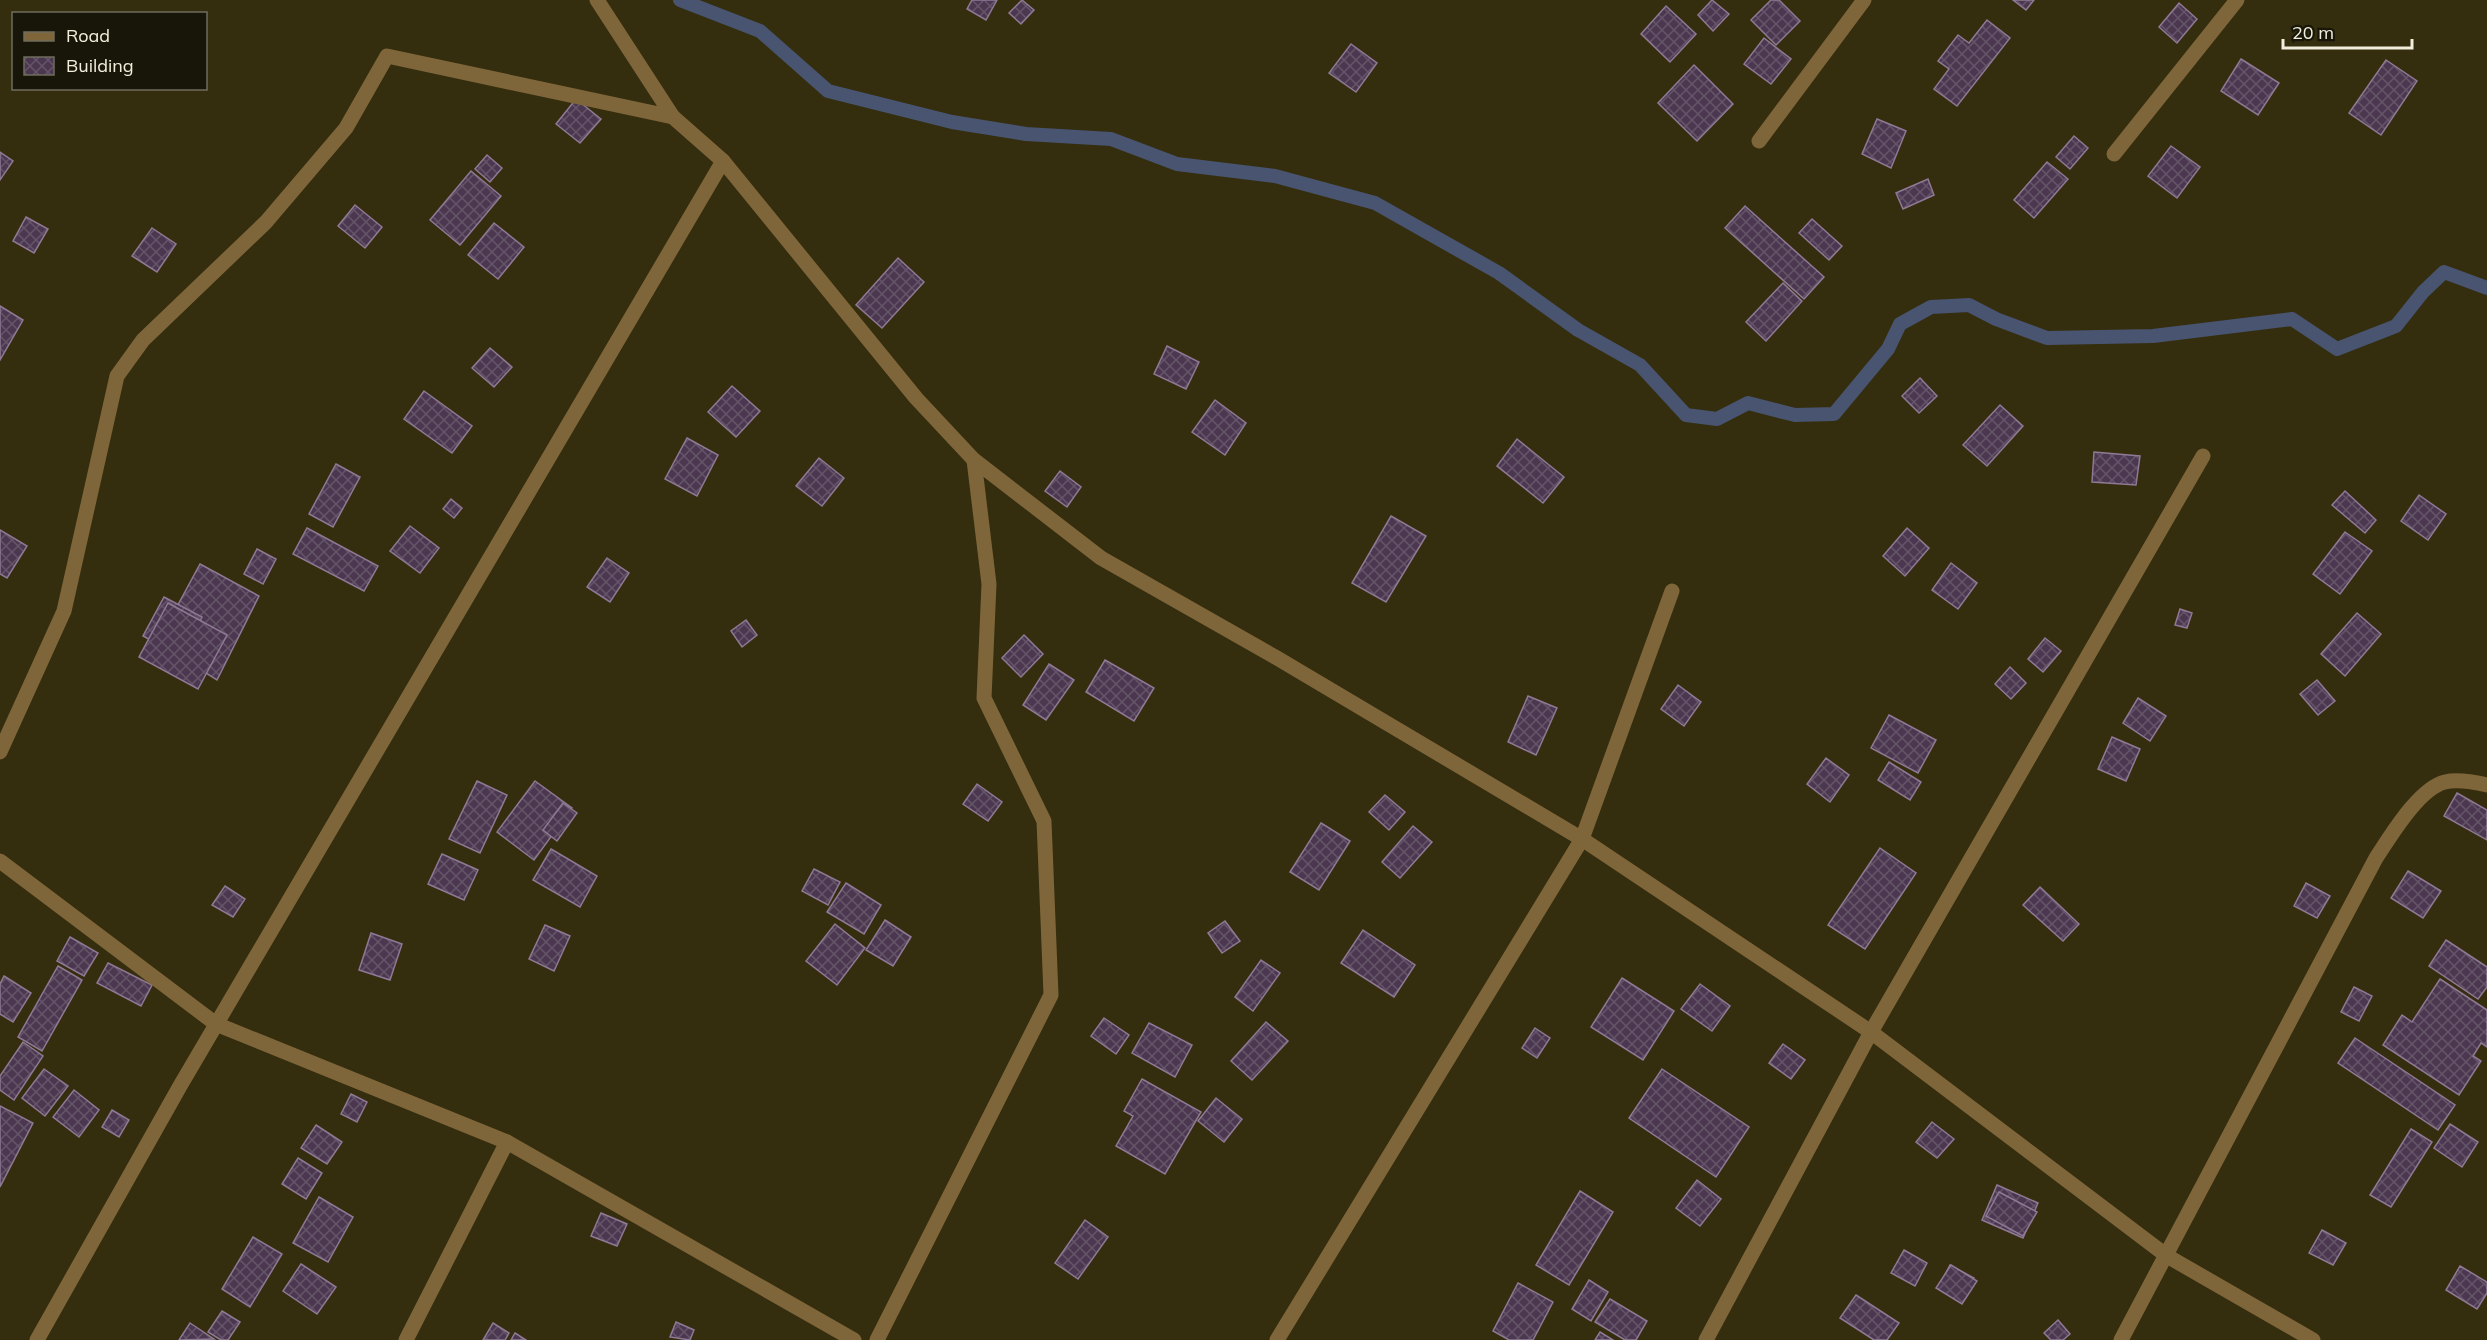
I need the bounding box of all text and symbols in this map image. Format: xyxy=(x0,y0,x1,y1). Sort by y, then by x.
legend xyxy=(12,12,207,90)
scale bar xyxy=(2283,12,2412,50)
text: 20 m xyxy=(2292,21,2334,44)
text: Road xyxy=(66,24,110,47)
text: Building xyxy=(66,54,134,77)

